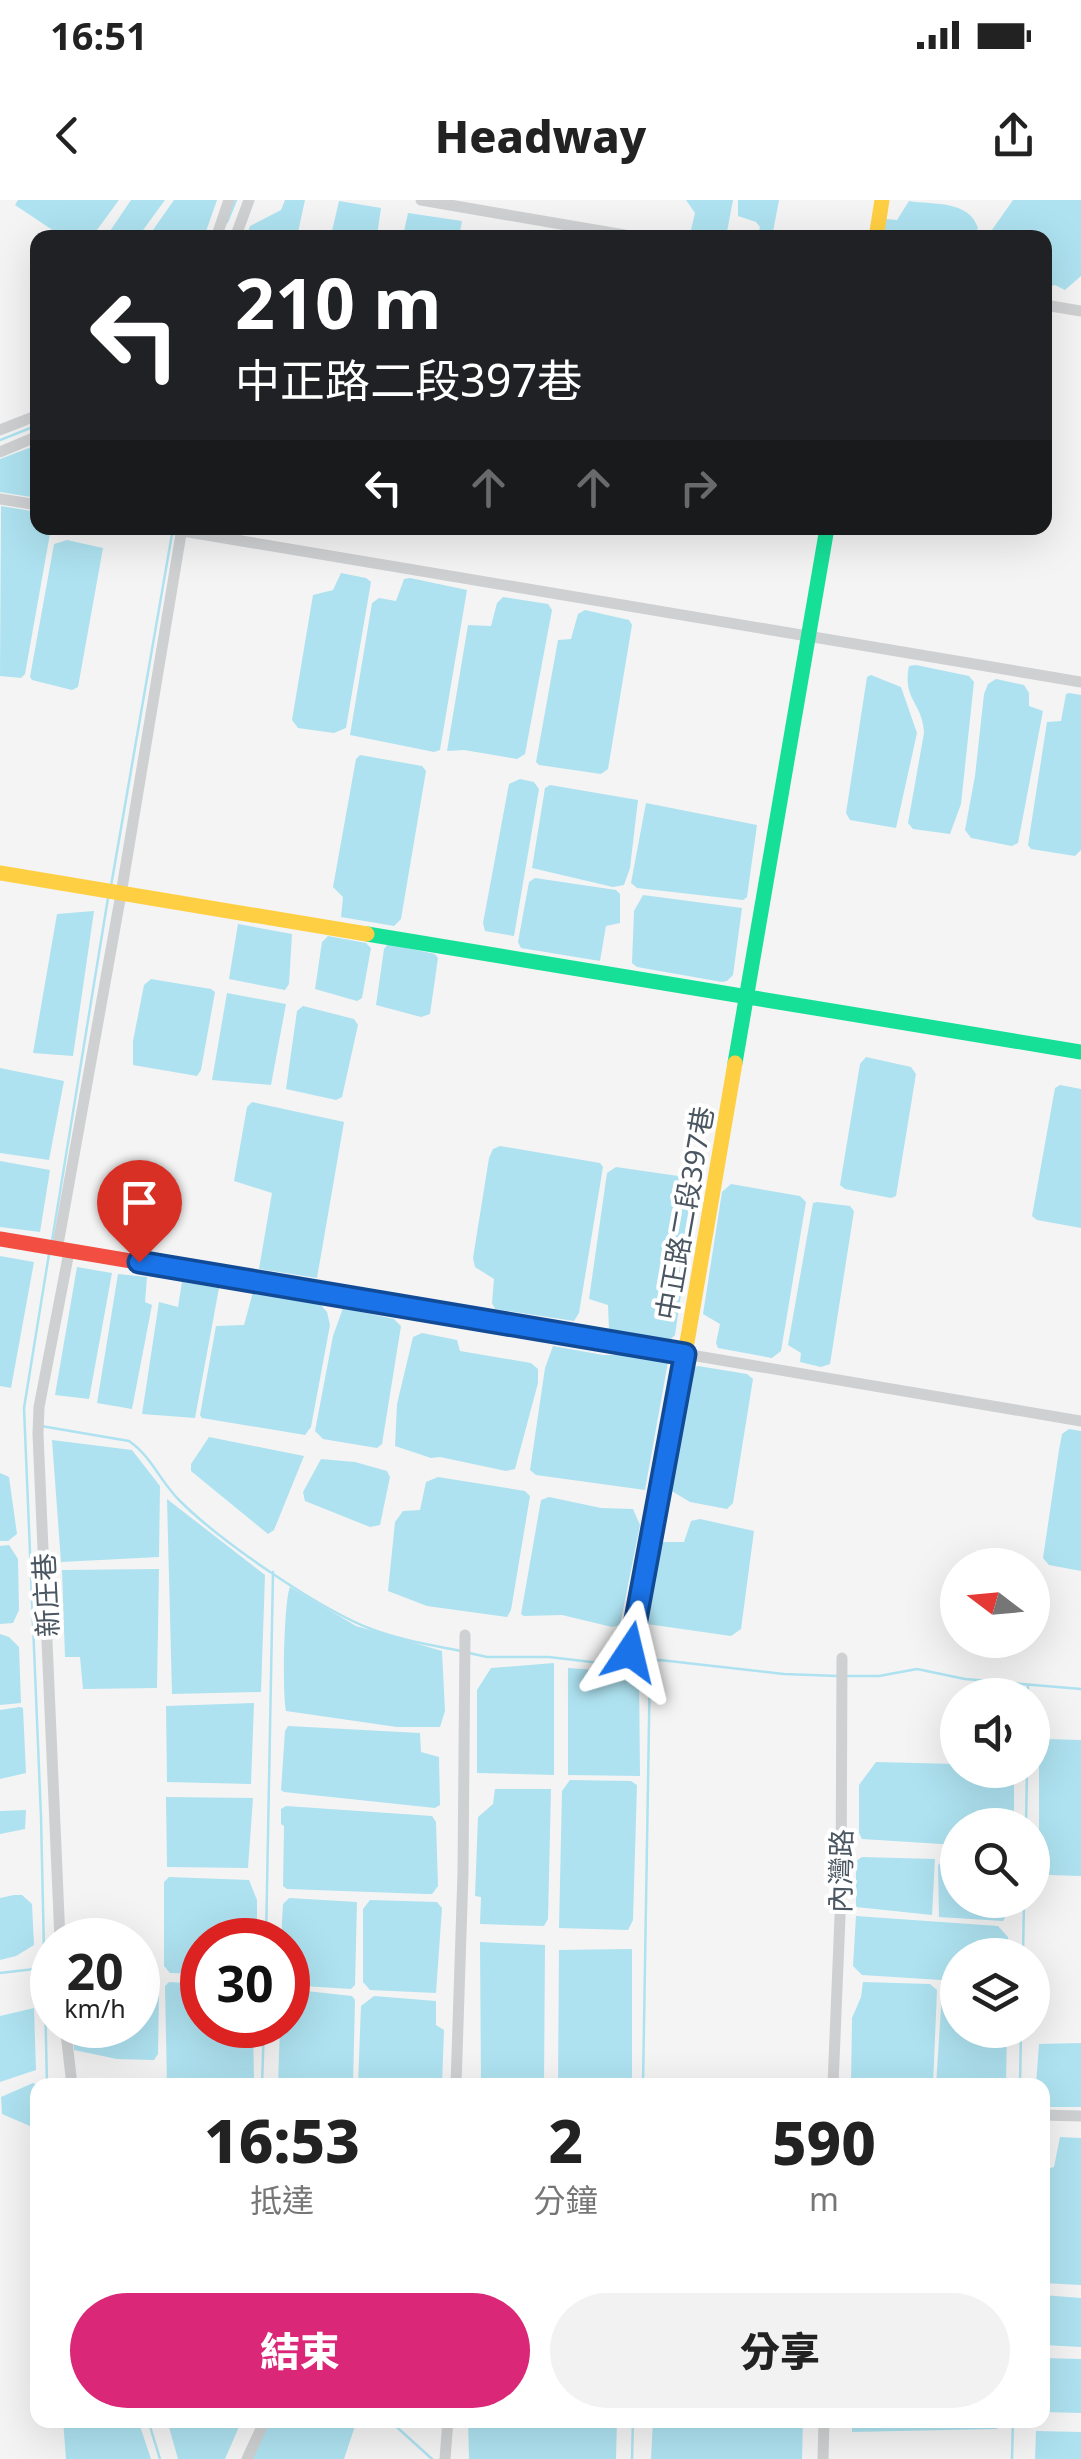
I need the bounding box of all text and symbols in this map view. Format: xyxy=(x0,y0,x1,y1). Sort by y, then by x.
text: 16:51 xyxy=(50,9,148,61)
text: Headway xyxy=(435,105,646,166)
icon: back xyxy=(40,108,95,163)
icon: share xyxy=(986,108,1041,163)
text: 210 m xyxy=(235,254,442,350)
icon: left xyxy=(70,270,200,400)
text: 中正路二段397巷 xyxy=(235,349,582,410)
icon: left xyxy=(356,460,411,515)
icon: ahead xyxy=(461,460,516,515)
icon: ahead xyxy=(566,460,621,515)
icon: right xyxy=(671,460,726,515)
street label: 中正路二段397巷 xyxy=(647,1103,721,1323)
pin xyxy=(97,1160,182,1263)
icon: arrive xyxy=(112,1175,167,1230)
north arrow xyxy=(940,1548,1050,1658)
map controls xyxy=(940,1548,1050,2048)
street label: 新庄巷 xyxy=(24,1552,66,1638)
position arrow xyxy=(578,1600,682,1704)
button: sound xyxy=(940,1678,1050,1788)
button: search xyxy=(940,1808,1050,1918)
street label: 內灣路 xyxy=(820,1829,860,1913)
speed limit sign: 30 xyxy=(180,1918,310,2048)
text: 20 xyxy=(66,1937,124,2005)
button: layers xyxy=(940,1938,1050,2048)
text: km/h xyxy=(64,1991,126,2025)
text: 16:53 xyxy=(204,2099,360,2181)
text: 2 xyxy=(549,2099,583,2181)
text: 590 xyxy=(772,2101,876,2183)
text: m xyxy=(809,2177,839,2220)
text: 抵達 xyxy=(250,2178,314,2221)
text: 分鐘 xyxy=(534,2178,598,2221)
button: 結束 xyxy=(70,2293,530,2408)
button: 分享 xyxy=(550,2293,1010,2408)

